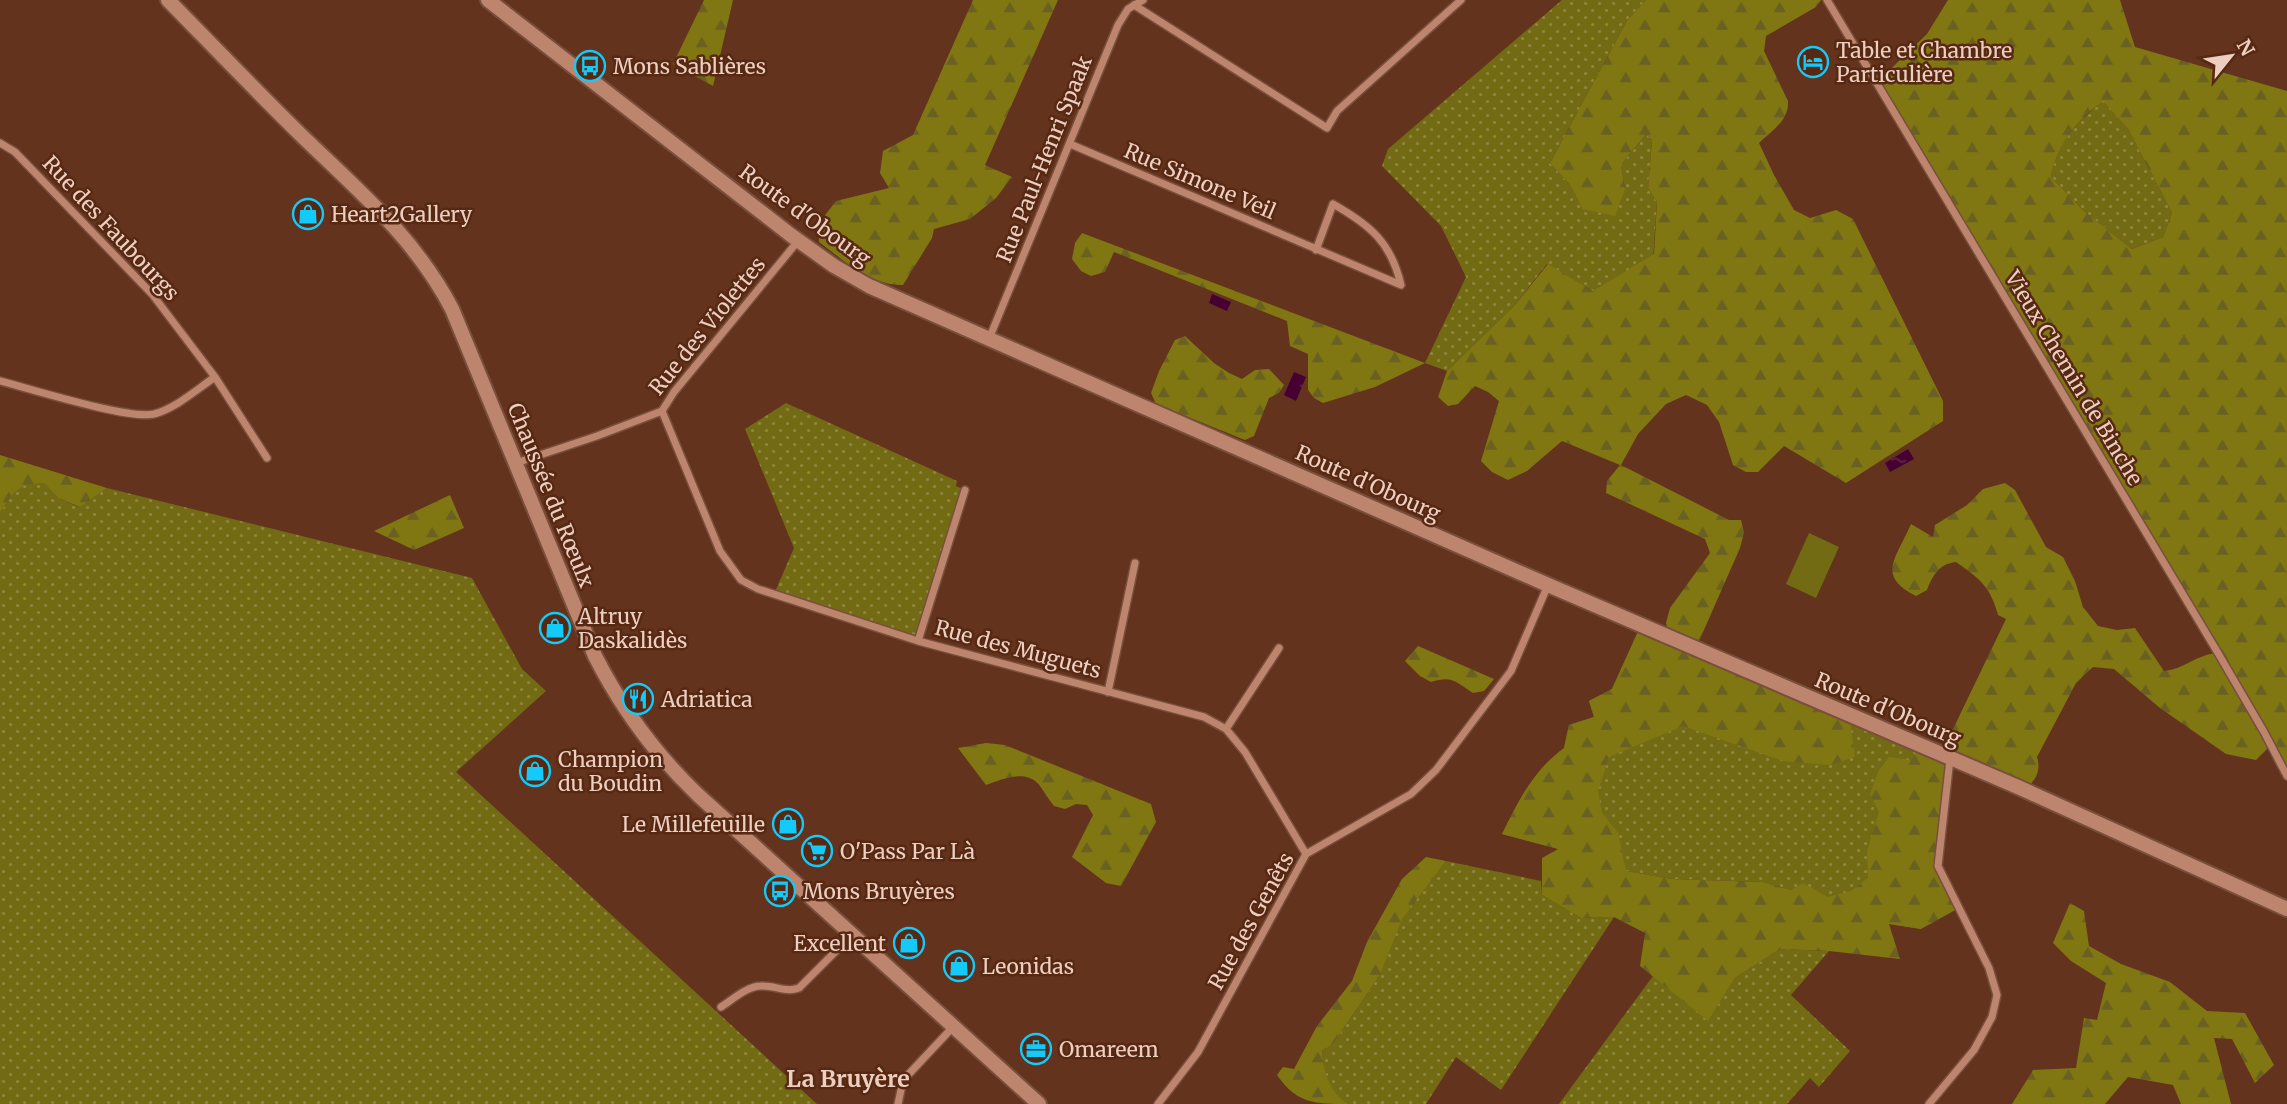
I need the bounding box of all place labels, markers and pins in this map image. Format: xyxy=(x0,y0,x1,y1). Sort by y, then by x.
place label: Table et Chambre Particulière xyxy=(1836,37,2012,88)
hotel icon: Table et Chambre Particulière xyxy=(1796,45,1830,79)
bus stop icon: Mons Sablières xyxy=(573,49,607,83)
place label: Mons Sablières xyxy=(613,53,766,80)
shop icon: Heart2Gallery xyxy=(291,197,325,231)
place label: Heart2Gallery xyxy=(331,201,473,228)
place label: Altruy Daskalidès xyxy=(577,603,687,654)
shop icon: Altruy Daskalidès xyxy=(538,611,572,645)
restaurant icon: Adriatica xyxy=(621,682,655,716)
place label: Adriatica xyxy=(660,686,753,713)
place label: Champion du Boudin xyxy=(558,746,663,797)
shop icon: Champion du Boudin xyxy=(518,754,552,788)
shop icon: Le Millefeuille xyxy=(771,807,805,841)
place label: Le Millefeuille xyxy=(622,811,765,838)
supermarket icon: O'Pass Par Là xyxy=(800,834,834,868)
place label: O'Pass Par Là xyxy=(840,838,975,865)
bus stop icon: Mons Bruyères xyxy=(763,874,797,908)
place label: Mons Bruyères xyxy=(803,878,955,905)
shop icon: Excellent xyxy=(892,926,926,960)
place label: Excellent xyxy=(793,930,886,957)
shop icon: Leonidas xyxy=(942,949,976,983)
place label: Leonidas xyxy=(982,953,1074,980)
office icon: Omareem xyxy=(1019,1032,1053,1066)
place label: Omareem xyxy=(1059,1036,1159,1063)

